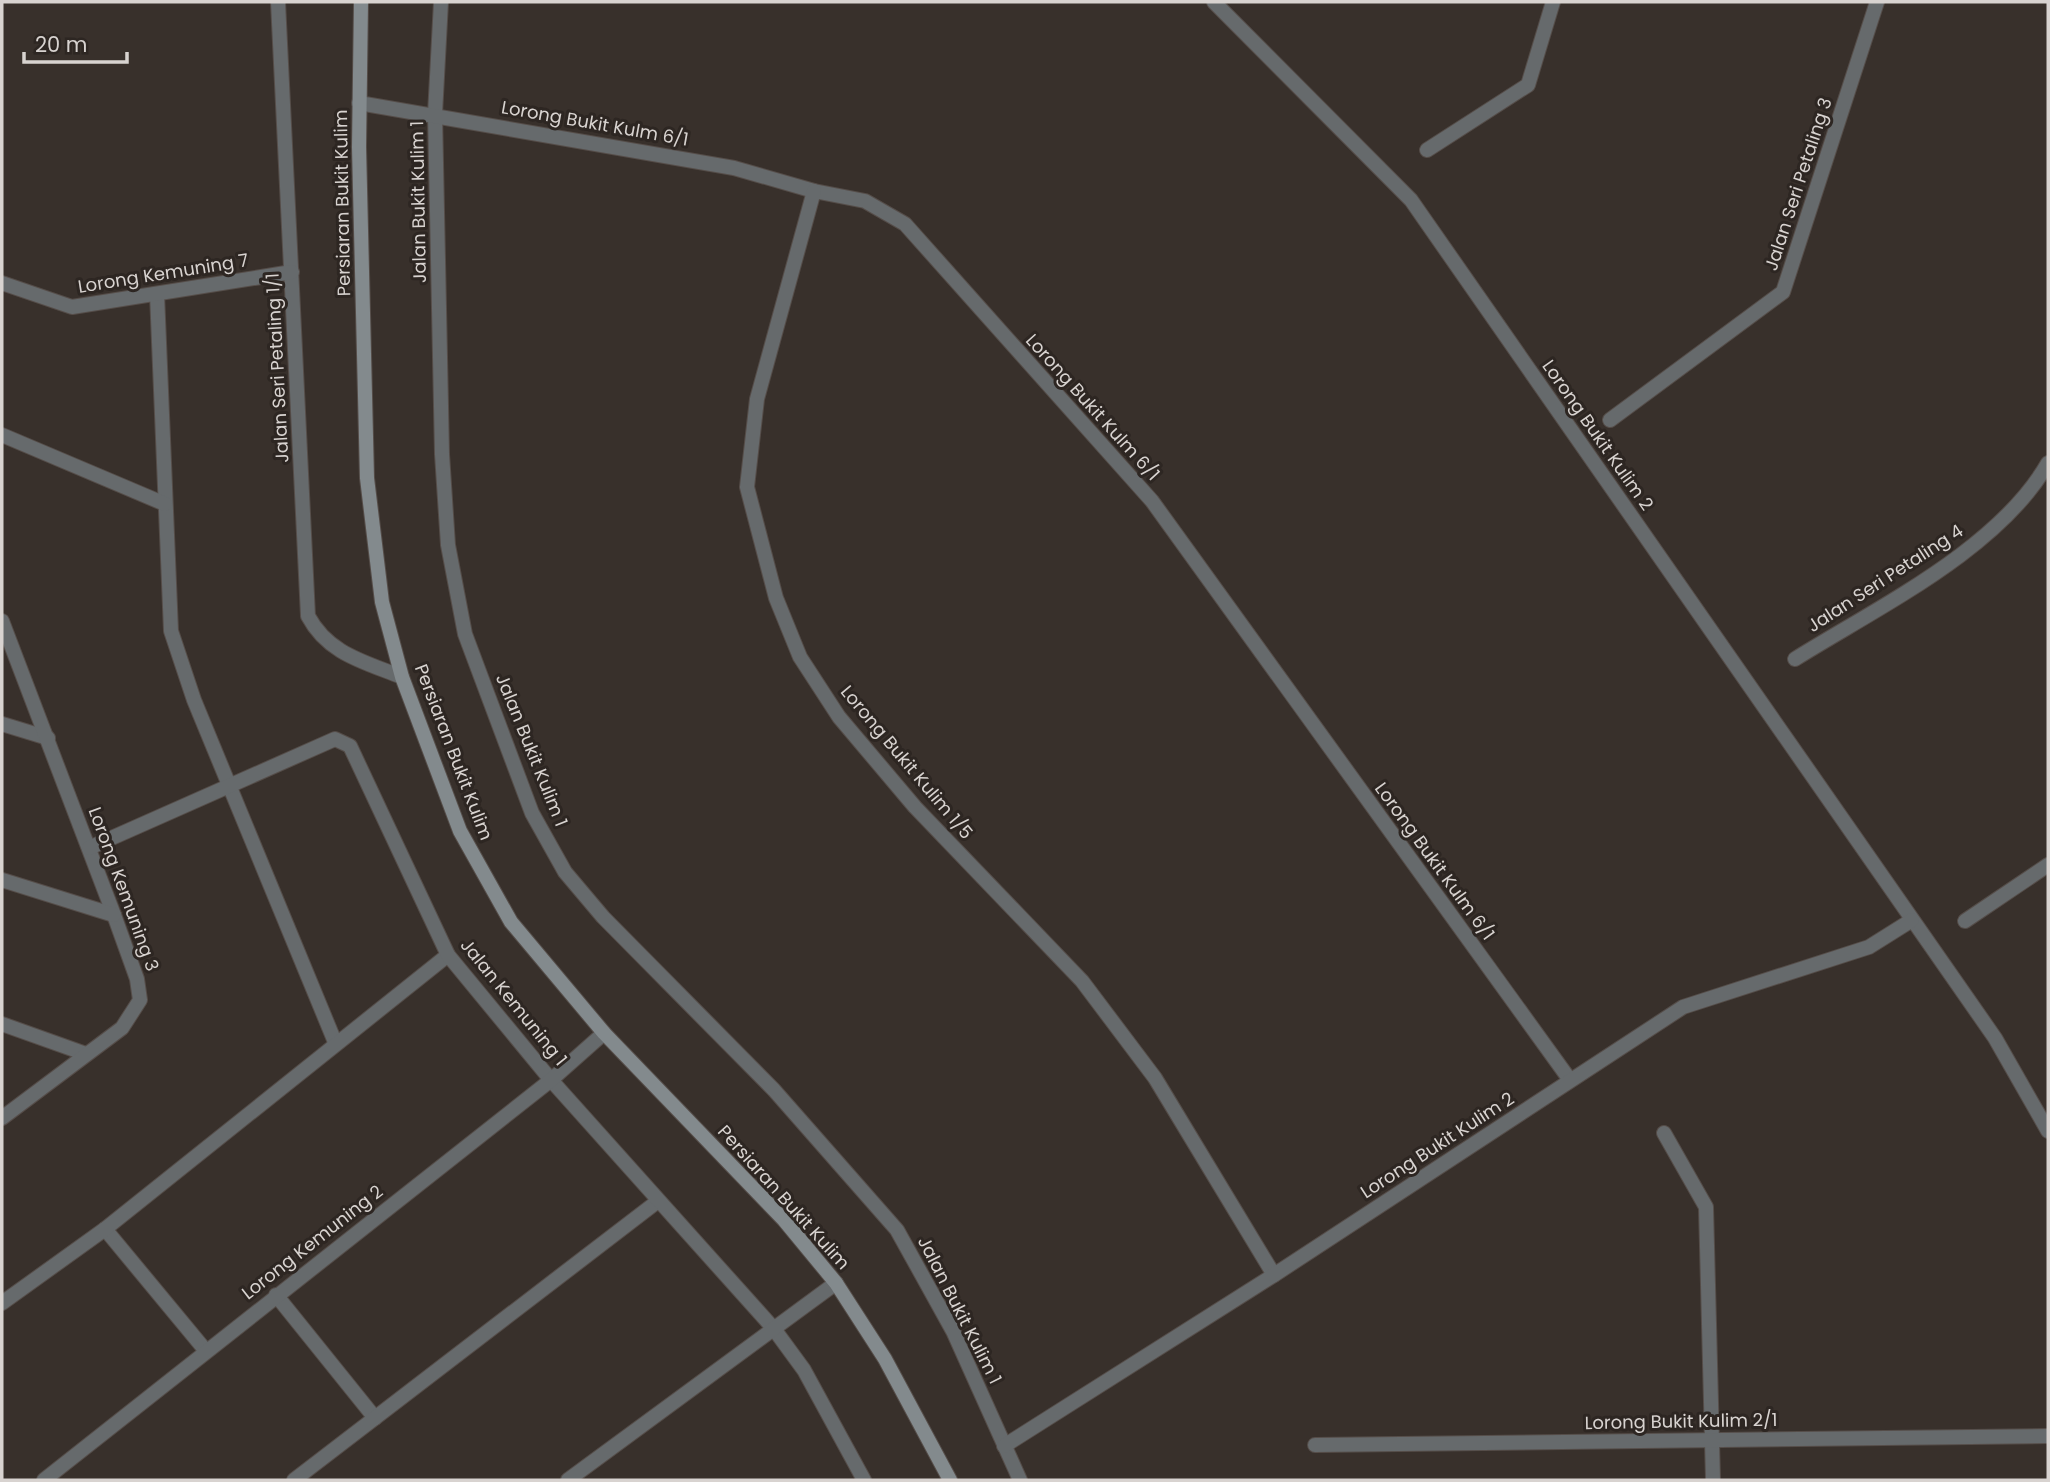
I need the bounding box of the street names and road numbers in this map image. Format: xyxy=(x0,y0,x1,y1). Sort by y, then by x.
street label: Lorong Bukit Kulm 6/1 xyxy=(500,94,690,152)
street label: Jalan Seri Petaling 3 xyxy=(1758,94,1838,274)
street label: Persiaran Bukit Kulim xyxy=(328,109,356,297)
street label: Jalan Bukit Kulim 1 xyxy=(404,121,432,283)
street label: Lorong Kemuning 7 xyxy=(76,247,250,299)
street label: Jalan Seri Petaling 1/1 xyxy=(260,272,294,464)
street label: Lorong Bukit Kulm 6/1 xyxy=(1020,328,1166,486)
street label: Lorong Bukit Kulim 2 xyxy=(1537,355,1659,515)
street label: Jalan Seri Petaling 4 xyxy=(1802,518,1968,638)
street label: Persiaran Bukit Kulim xyxy=(409,660,499,844)
street label: Jalan Bukit Kulim 1 xyxy=(490,670,574,830)
street label: Lorong Bukit Kulim 1/5 xyxy=(835,680,979,844)
street label: Lorong Bukit Kulm 6/1 xyxy=(1369,777,1501,945)
street label: Lorong Kemuning 3 xyxy=(83,803,165,975)
street label: Jalan Kemuning 1 xyxy=(455,933,573,1071)
street label: Lorong Bukit Kulim 2 xyxy=(1355,1086,1519,1204)
street label: Persiaran Bukit Kulim xyxy=(712,1119,856,1275)
street label: Lorong Kemuning 2 xyxy=(236,1179,388,1305)
street label: Jalan Bukit Kulim 1 xyxy=(912,1232,1008,1388)
street label: Lorong Bukit Kulim 2/1 xyxy=(1584,1407,1778,1435)

